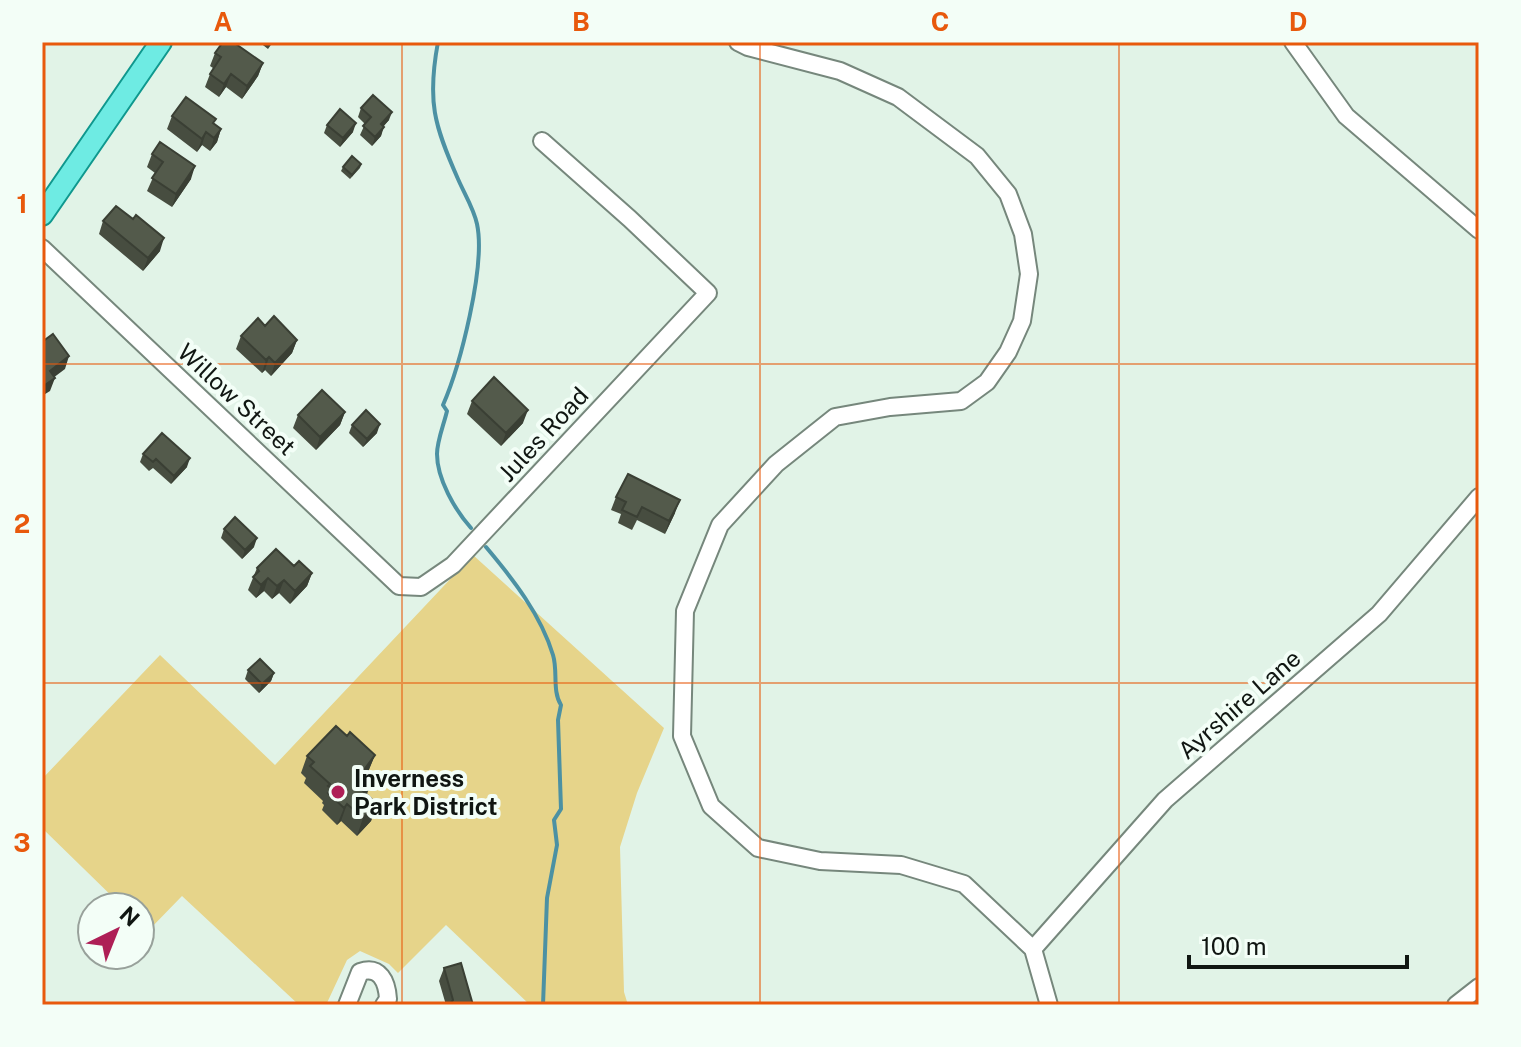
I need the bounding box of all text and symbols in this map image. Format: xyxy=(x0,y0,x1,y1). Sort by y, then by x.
text: A xyxy=(214,6,233,37)
text: B xyxy=(572,6,590,37)
text: C xyxy=(931,6,949,37)
text: D xyxy=(1289,6,1307,37)
text: 1 xyxy=(16,188,28,219)
street label: Willow Street xyxy=(172,337,302,461)
street label: Jules Road xyxy=(492,381,594,487)
text: 2 xyxy=(14,508,30,539)
street label: Ayrshire Lane xyxy=(1172,643,1306,765)
place label: Inverness Park District xyxy=(354,764,497,820)
marker: Inverness Park District xyxy=(329,783,347,801)
text: 3 xyxy=(13,827,31,858)
north arrow xyxy=(76,891,156,971)
text: N xyxy=(114,901,145,932)
scale bar xyxy=(1189,919,1407,969)
text: 100 m xyxy=(1201,932,1267,960)

